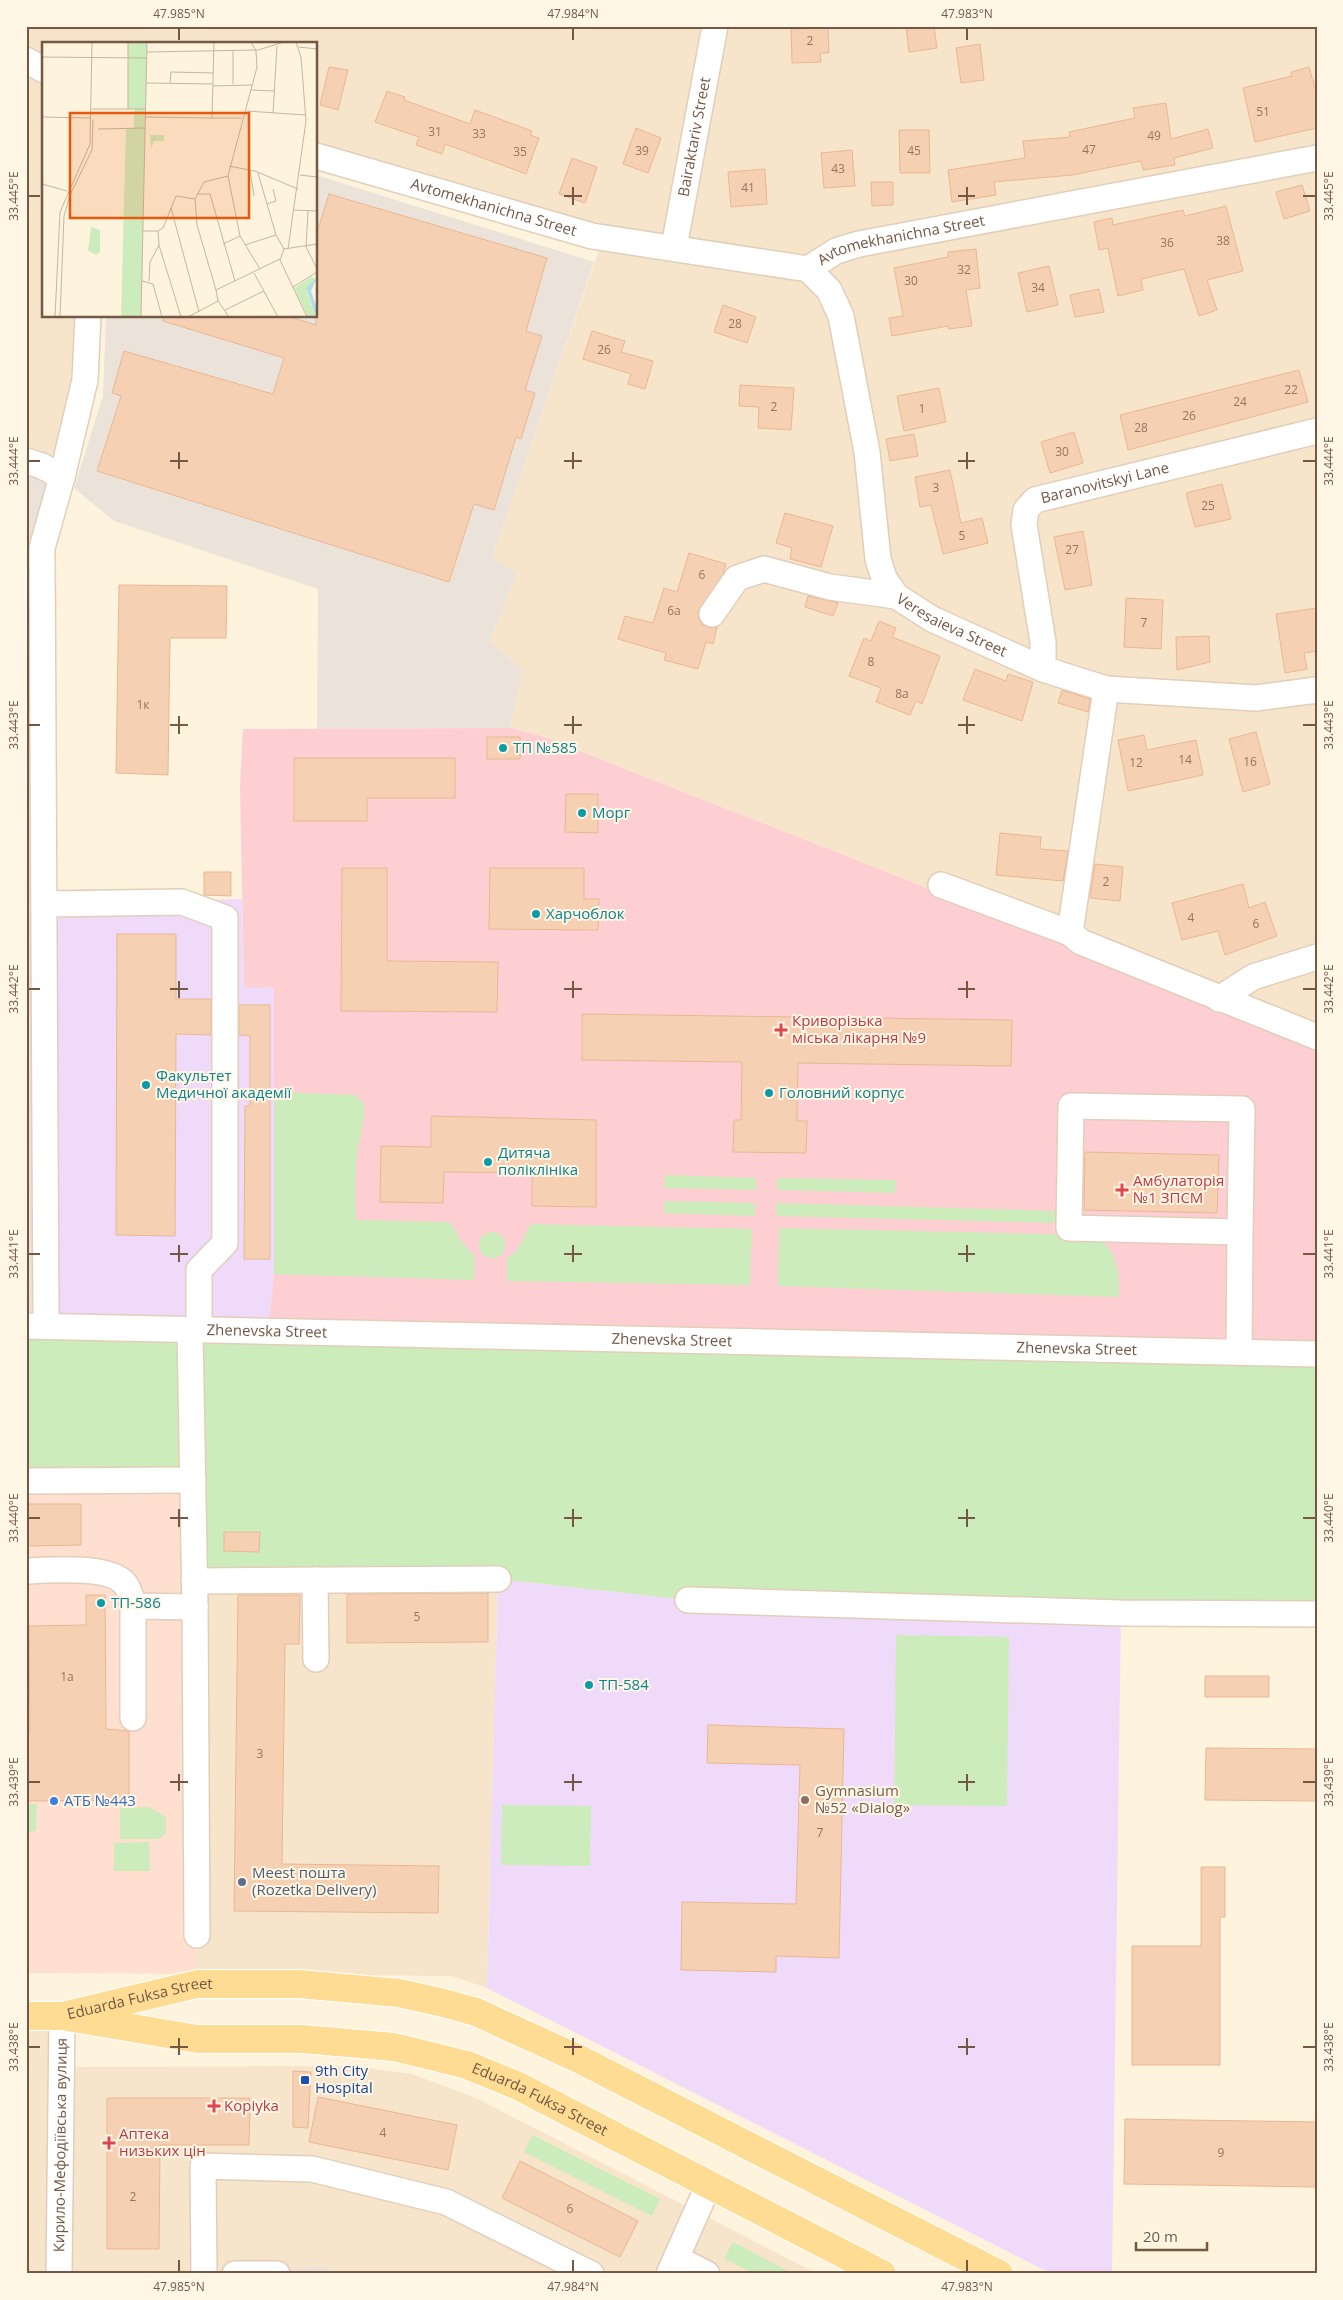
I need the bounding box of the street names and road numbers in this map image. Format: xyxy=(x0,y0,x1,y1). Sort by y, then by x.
street label: Bairaktariv Street xyxy=(673,75,714,198)
street label: Avtomekhanichna Street xyxy=(409,173,579,240)
street label: Avtomekhanichna Street xyxy=(813,210,986,269)
street label: Baranovitskyi Lane xyxy=(1038,457,1171,507)
street label: Veresaieva Street xyxy=(893,588,1010,661)
street label: Zhenevska Street xyxy=(206,1319,327,1342)
street label: Zhenevska Street xyxy=(611,1328,732,1350)
street label: Zhenevska Street xyxy=(1016,1336,1137,1359)
street label: Eduarda Fuksa Street xyxy=(65,1973,213,2023)
street label: Кирило-Мефодіївська вулиця xyxy=(48,2038,71,2252)
street label: Eduarda Fuksa Street xyxy=(469,2057,612,2140)

